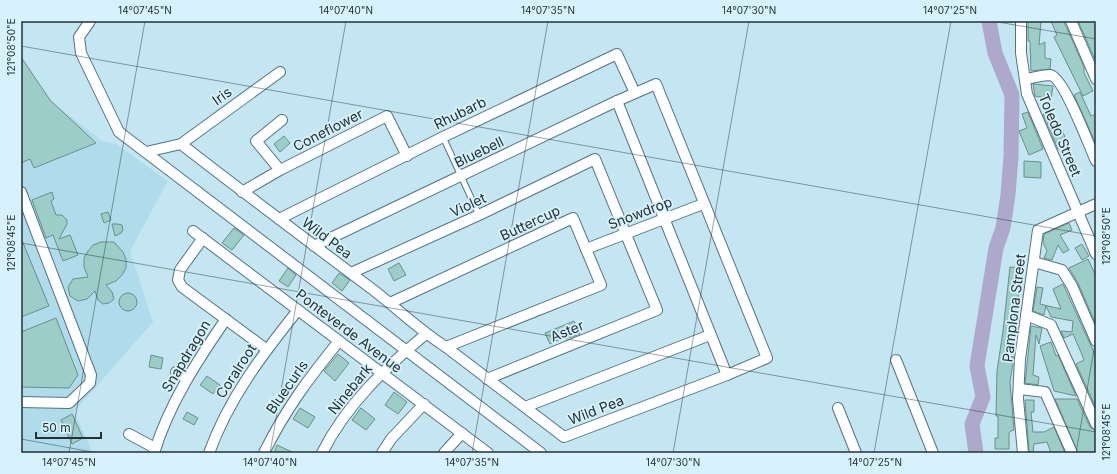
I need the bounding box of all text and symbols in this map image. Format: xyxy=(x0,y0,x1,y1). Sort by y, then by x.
text: 14°07'45"N xyxy=(118,4,172,16)
text: 14°07'40"N xyxy=(319,4,373,16)
text: 14°07'35"N xyxy=(521,4,575,16)
text: 14°07'30"N xyxy=(722,4,776,16)
text: 14°07'25"N xyxy=(923,4,977,16)
text: 121°08'50"E xyxy=(5,18,17,76)
street label: Iris xyxy=(209,83,235,108)
street label: Toledo Street xyxy=(1035,91,1086,179)
street label: Rhubarb xyxy=(431,93,489,133)
street label: Coneflower xyxy=(290,105,366,154)
street label: Bluebell xyxy=(451,132,506,171)
street label: Violet xyxy=(447,189,489,220)
street label: Snowdrop xyxy=(605,193,674,233)
street label: Buttercup xyxy=(497,201,562,244)
text: 121°08'50"E xyxy=(1100,207,1112,265)
street label: Wild Pea xyxy=(299,213,356,262)
text: 121°08'45"E xyxy=(5,215,17,271)
street label: Pamplona Street xyxy=(998,252,1029,363)
street label: Ponteverde Avenue xyxy=(293,285,406,376)
street label: Aster xyxy=(547,316,586,345)
street label: Snapdragon xyxy=(158,317,214,395)
street label: Coralroot xyxy=(212,340,260,401)
street label: Bluecurls xyxy=(262,357,311,417)
street label: Ninebark xyxy=(324,360,375,417)
street label: Wild Pea xyxy=(566,391,626,428)
text: 121°08'45"E xyxy=(1100,404,1112,460)
scale bar xyxy=(36,414,101,440)
text: 50 m xyxy=(42,420,71,435)
text: 14°07'45"N xyxy=(42,456,96,468)
text: 14°07'40"N xyxy=(243,456,297,468)
text: 14°07'35"N xyxy=(445,456,499,468)
text: 14°07'30"N xyxy=(646,456,700,468)
text: 14°07'25"N xyxy=(848,456,902,468)

